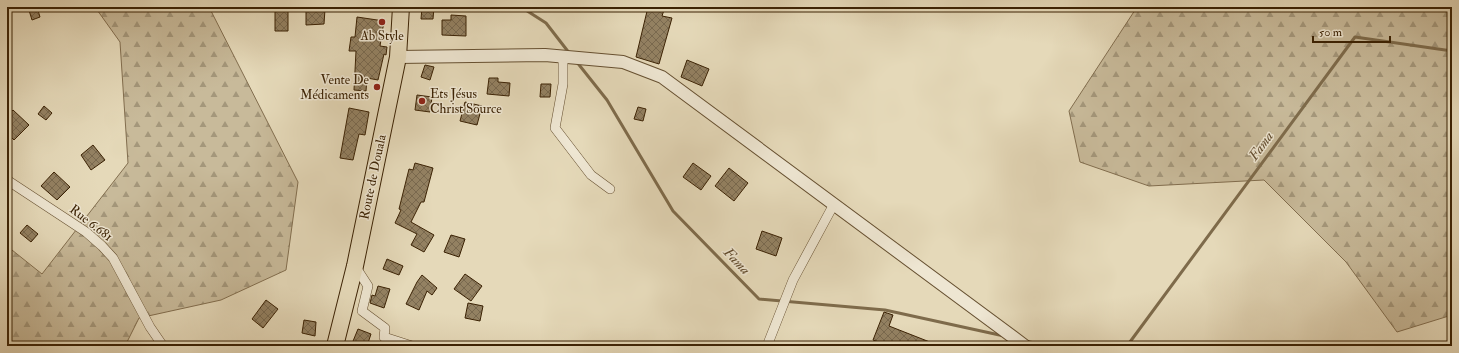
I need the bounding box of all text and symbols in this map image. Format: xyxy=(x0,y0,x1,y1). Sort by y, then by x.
marker: Ab Style xyxy=(377,17,387,27)
scale bar xyxy=(1313,18,1390,44)
text: 50 m xyxy=(1319,25,1343,40)
place label: Ab Style xyxy=(359,28,404,45)
place label: Vente De Médicaments xyxy=(300,72,370,103)
marker: Vente De Médicaments xyxy=(372,82,382,92)
place label: Ets Jésus Christ Source xyxy=(430,86,502,117)
marker: Ets Jésus Christ Source xyxy=(417,96,427,106)
water label: Fama xyxy=(1244,128,1277,164)
street label: Route de Douala xyxy=(356,132,390,221)
street label: Rue 6.681 xyxy=(66,201,116,245)
water label: Fama xyxy=(719,243,754,278)

